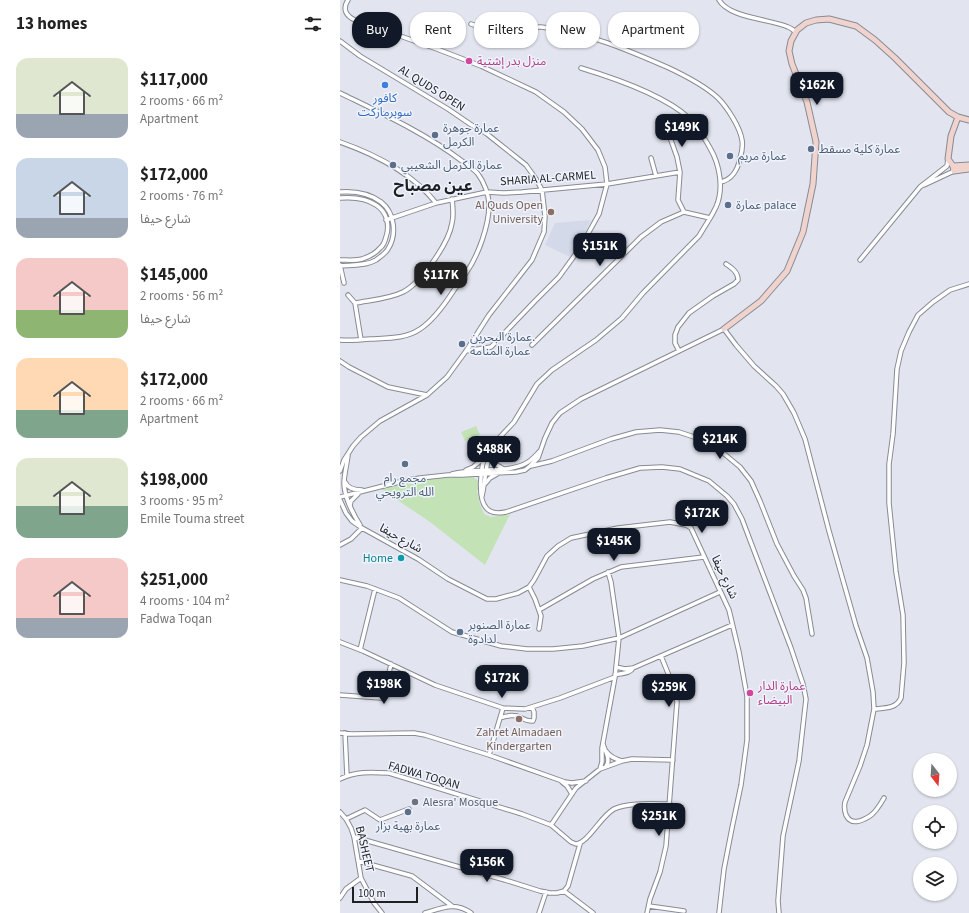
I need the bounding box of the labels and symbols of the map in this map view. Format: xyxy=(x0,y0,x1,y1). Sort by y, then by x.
place label: منزل بدر إشتية xyxy=(477,53,546,70)
marker: منزل بدر إشتية xyxy=(464,56,474,66)
street label: AL QUDS OPEN xyxy=(395,61,468,116)
pin: $162K xyxy=(789,72,845,106)
marker: كافور سوبرماركت xyxy=(380,80,390,90)
place label: كافور سوبرماركت xyxy=(358,90,412,121)
pin: $149K xyxy=(654,114,710,148)
place label: عمارة جوهرة الكرمل xyxy=(443,120,499,151)
marker: عمارة جوهرة الكرمل xyxy=(430,130,440,140)
place label: عمارة كلية مسقط xyxy=(819,141,900,158)
marker: عمارة كلية مسقط xyxy=(806,144,816,154)
place label: عمارة مريم xyxy=(738,148,787,165)
marker: عمارة مريم xyxy=(725,151,735,161)
place label: عمارة الكرمل الشعيبي xyxy=(401,157,502,175)
marker: عمارة الكرمل الشعيبي xyxy=(388,160,398,170)
street label: SHARIA AL-CARMEL xyxy=(499,167,597,190)
district label: عين مصباح xyxy=(393,175,473,197)
place label: Al Quds Open University xyxy=(475,197,543,228)
place label: عمارة palace xyxy=(736,197,797,214)
marker: عمارة palace xyxy=(723,200,733,210)
marker: Al Quds Open University xyxy=(546,207,556,217)
pin: $151K xyxy=(572,233,628,267)
pin: $117K xyxy=(413,262,469,296)
place label: عمارة البحرين. عمارة المنامة xyxy=(470,329,535,360)
marker: عمارة البحرين. عمارة المنامة xyxy=(457,339,467,349)
pin: $214K xyxy=(692,426,748,460)
pin: $488K xyxy=(466,436,522,470)
marker: مجمع رام الله الترويحي xyxy=(400,459,410,469)
place label: مجمع رام الله الترويحي xyxy=(376,470,434,502)
pin: $172K xyxy=(674,500,730,534)
street label: شارع حيفا xyxy=(376,520,425,557)
pin: $145K xyxy=(586,528,642,562)
place label: Home xyxy=(363,550,393,567)
street label: شارع حيفا xyxy=(707,552,742,602)
marker: Home xyxy=(396,553,406,563)
place label: عمارة الصنوبر لدادوة xyxy=(467,617,531,648)
marker: عمارة الصنوبر لدادوة xyxy=(455,627,465,637)
pin: $172K xyxy=(474,665,530,699)
pin: $198K xyxy=(356,671,412,705)
pin: $259K xyxy=(641,674,697,708)
place label: عمارة الدار البيضاء xyxy=(757,678,805,709)
marker: عمارة الدار البيضاء xyxy=(745,688,755,698)
marker: Zahret Almadaen Kindergarten xyxy=(514,714,524,724)
place label: Zahret Almadaen Kindergarten xyxy=(476,724,562,755)
north arrow xyxy=(913,753,957,797)
street label: FADWA TOQAN xyxy=(386,757,462,794)
place label: Alesra' Mosque xyxy=(423,794,498,811)
marker: Alesra' Mosque xyxy=(410,797,420,807)
pin: $251K xyxy=(631,803,687,837)
marker: عمارة بهية بزار xyxy=(403,807,413,817)
place label: عمارة بهية بزار xyxy=(375,818,440,835)
street label: BASHEET xyxy=(351,824,378,874)
pin: $156K xyxy=(459,849,515,883)
scale bar xyxy=(352,885,418,904)

